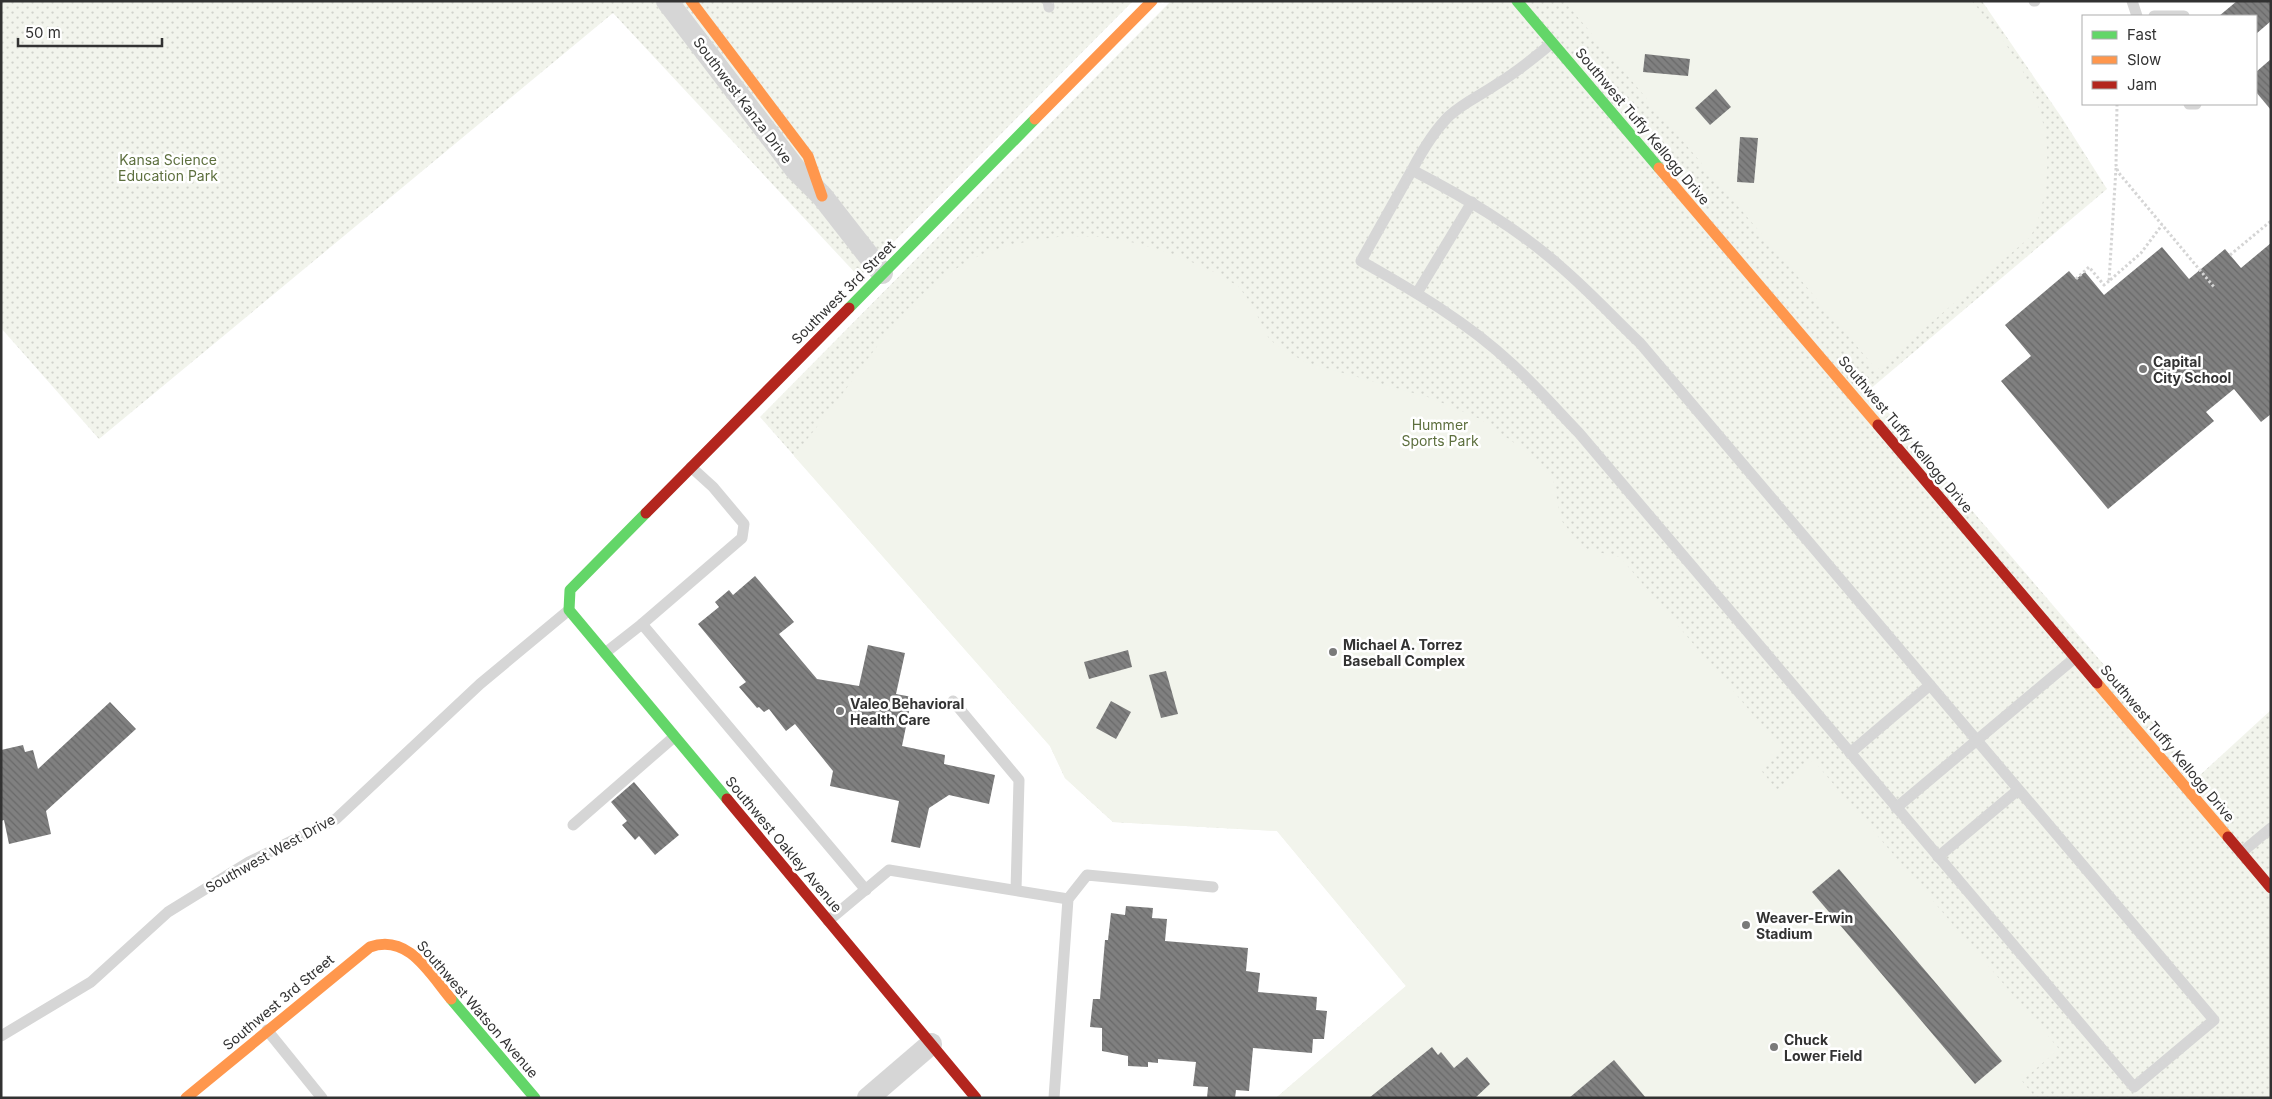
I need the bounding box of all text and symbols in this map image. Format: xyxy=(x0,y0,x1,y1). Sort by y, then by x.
scale bar xyxy=(18,15,161,47)
legend xyxy=(2082,15,2257,105)
text: 50 m xyxy=(25,23,61,42)
text: Fast xyxy=(2127,25,2157,44)
street label: Southwest Kanza Drive xyxy=(690,34,796,166)
street label: Southwest Tuffy Kellogg Drive xyxy=(1572,44,1714,208)
text: Slow xyxy=(2127,50,2161,69)
text: Jam xyxy=(2127,75,2157,94)
park label: Kansa Science Education Park xyxy=(118,151,218,184)
street label: Southwest 3rd Street xyxy=(788,236,899,347)
street label: Southwest Tuffy Kellogg Drive xyxy=(1835,352,1977,516)
place label: Capital City School xyxy=(2153,353,2231,386)
marker: Capital City School xyxy=(2137,363,2149,375)
park label: Hummer Sports Park xyxy=(1401,416,1479,449)
place label: Michael A. Torrez Baseball Complex xyxy=(1343,636,1465,669)
marker: Michael A. Torrez Baseball Complex xyxy=(1327,646,1339,658)
street label: Southwest Tuffy Kellogg Drive xyxy=(2097,661,2239,825)
place label: Valeo Behavioral Health Care xyxy=(850,695,964,728)
marker: Valeo Behavioral Health Care xyxy=(834,705,846,717)
street label: Southwest Oakley Avenue xyxy=(722,773,846,915)
street label: Southwest West Drive xyxy=(202,810,338,896)
place label: Weaver-Erwin Stadium xyxy=(1756,909,1853,942)
marker: Weaver-Erwin Stadium xyxy=(1740,919,1752,931)
street label: Southwest Watson Avenue xyxy=(414,937,542,1081)
street label: Southwest 3rd Street xyxy=(219,950,337,1053)
place label: Chuck Lower Field xyxy=(1784,1031,1862,1064)
marker: Chuck Lower Field xyxy=(1768,1041,1780,1053)

